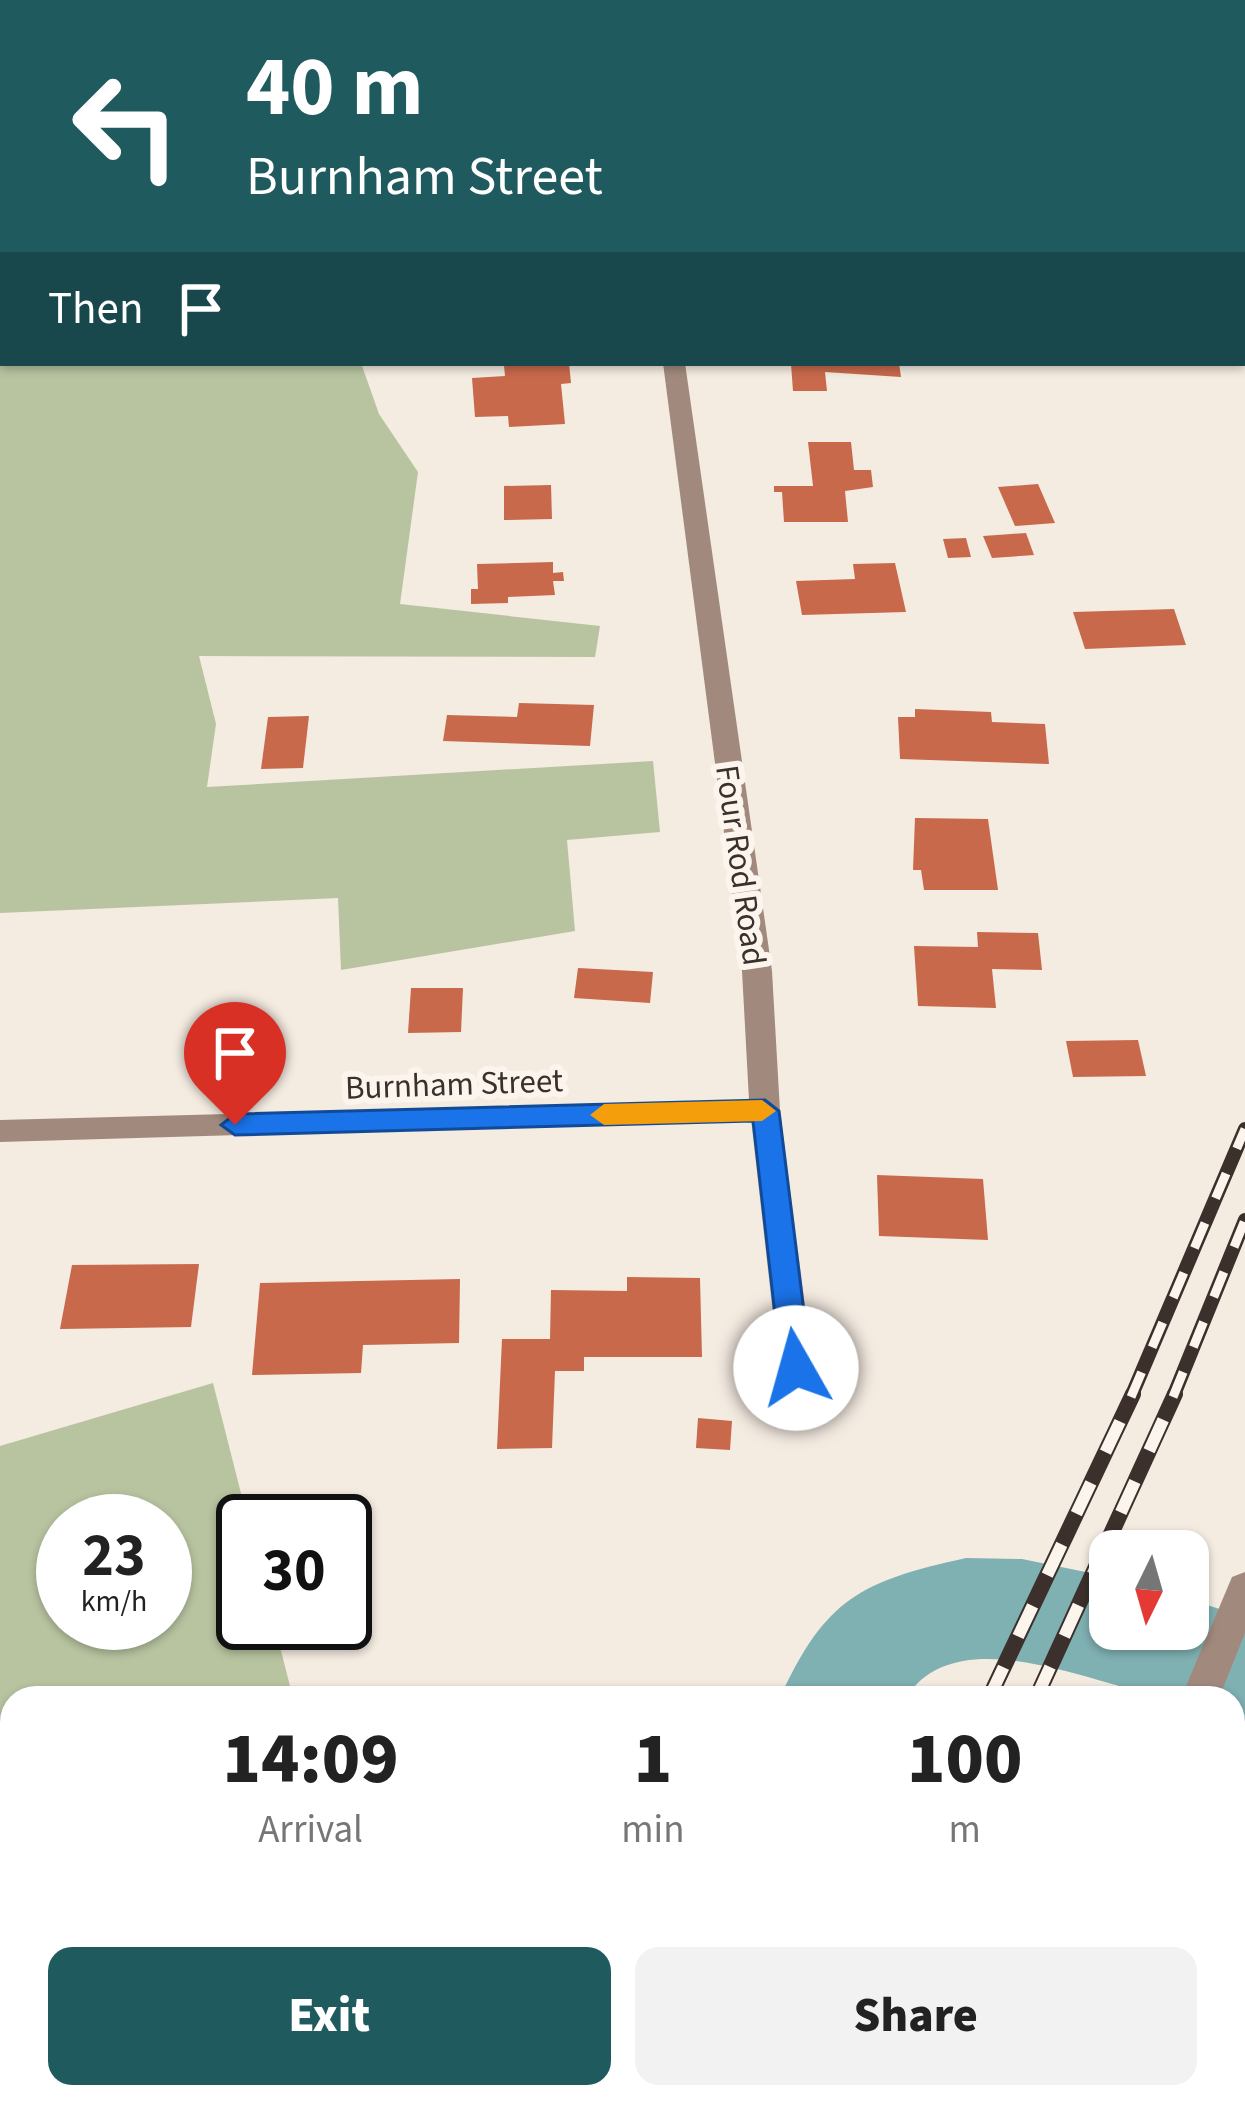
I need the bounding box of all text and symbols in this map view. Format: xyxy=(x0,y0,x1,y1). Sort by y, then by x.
text: 40 m xyxy=(246,28,424,148)
icon: left xyxy=(48,48,204,204)
text: Burnham Street xyxy=(246,139,603,216)
icon: arrive xyxy=(168,276,234,342)
text: Then xyxy=(48,277,144,341)
street label: Four Rod Road xyxy=(703,762,778,968)
pin xyxy=(184,1002,286,1125)
icon: arrive xyxy=(202,1020,268,1086)
street label: Burnham Street xyxy=(344,1057,564,1112)
position arrow xyxy=(733,1305,859,1431)
speed limit sign: 30 xyxy=(216,1494,372,1650)
text: 23 xyxy=(82,1514,146,1599)
north arrow xyxy=(1089,1530,1209,1650)
map controls xyxy=(1089,1530,1209,1650)
text: km/h xyxy=(81,1580,147,1623)
text: 14:09 xyxy=(223,1708,399,1811)
text: 1 xyxy=(634,1708,672,1811)
text: 100 xyxy=(907,1708,1022,1811)
text: Arrival xyxy=(258,1802,363,1858)
text: min xyxy=(621,1802,685,1858)
text: m xyxy=(949,1802,981,1858)
button: Exit xyxy=(48,1947,611,2085)
button: Share xyxy=(635,1947,1197,2085)

